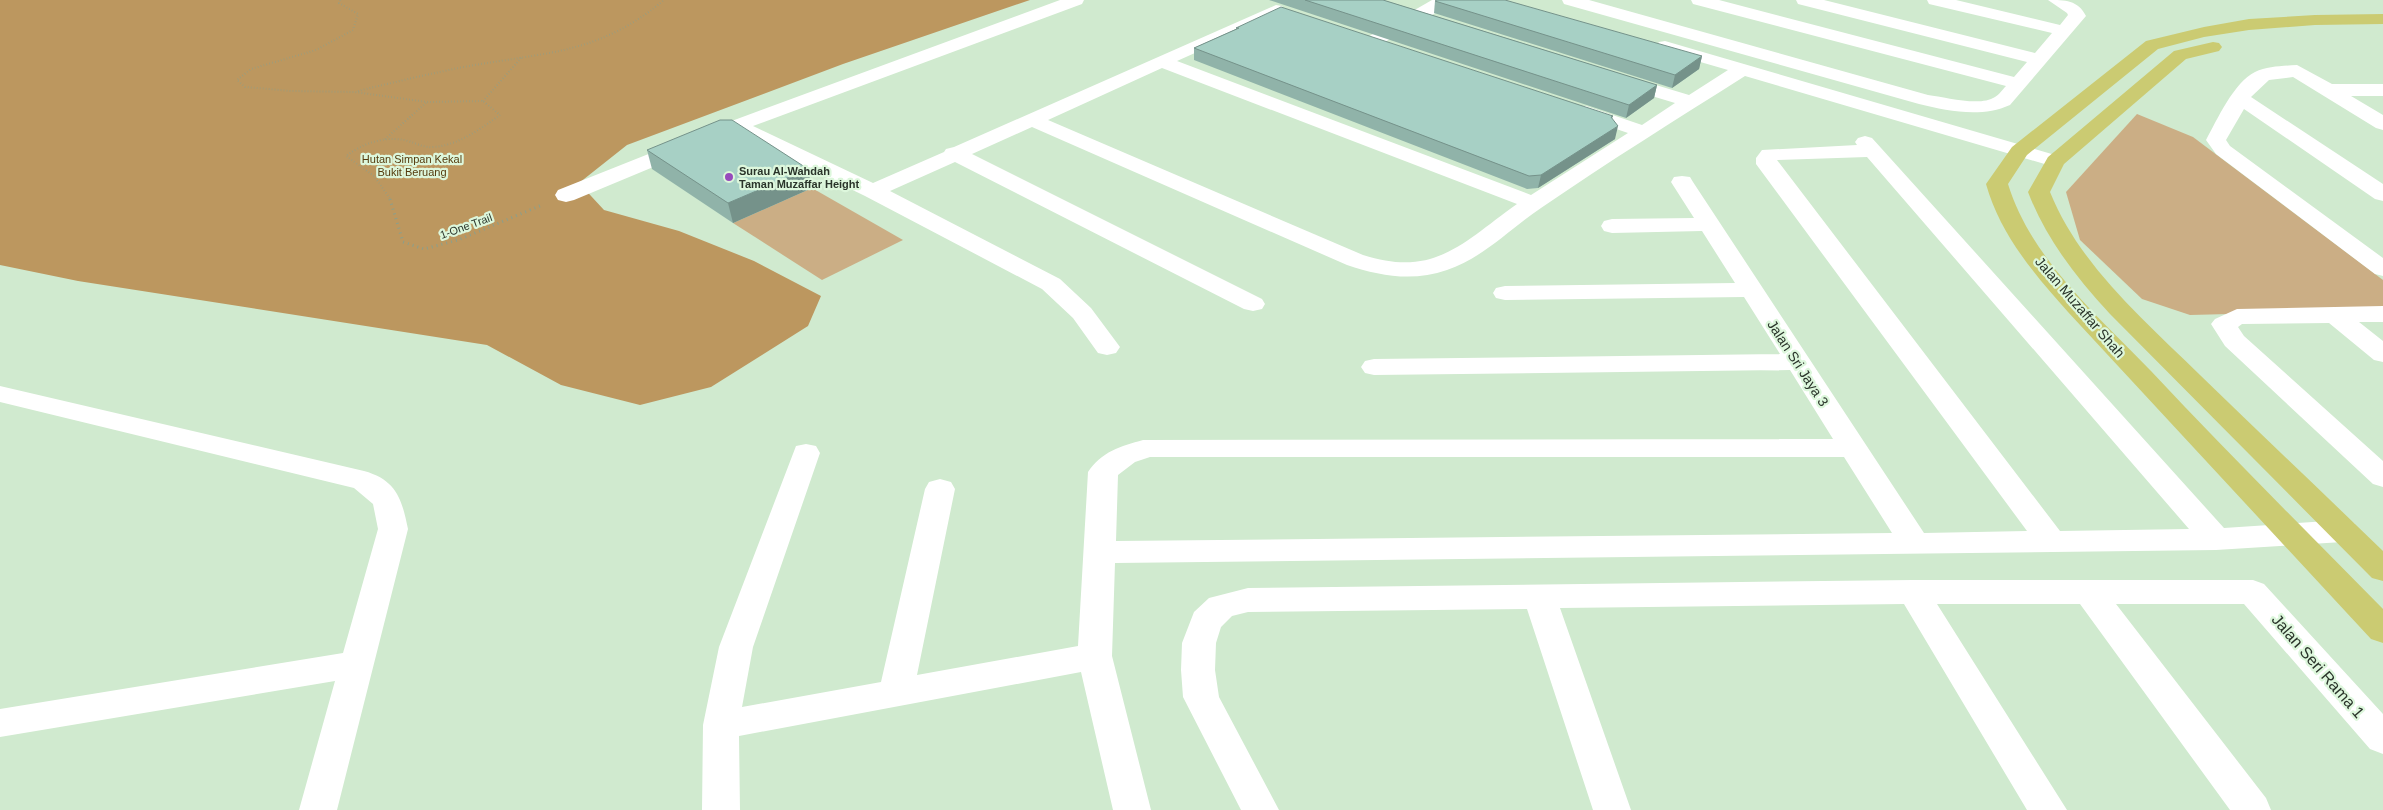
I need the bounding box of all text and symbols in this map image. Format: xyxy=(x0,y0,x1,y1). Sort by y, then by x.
park label: Hutan Simpan Kekal Bukit Beruang xyxy=(362,153,462,178)
place label: Surau Al-Wahdah Taman Muzaffar Height xyxy=(739,165,860,190)
marker: Surau Al-Wahdah Taman Muzaffar Height xyxy=(723,171,735,183)
street label: 1-One Trail xyxy=(438,211,494,241)
street label: Jalan Muzaffar Shah xyxy=(2032,253,2128,361)
street label: Jalan Sri Jaya 3 xyxy=(1764,317,1832,409)
street label: Jalan Seri Rama 1 xyxy=(2268,611,2368,721)

